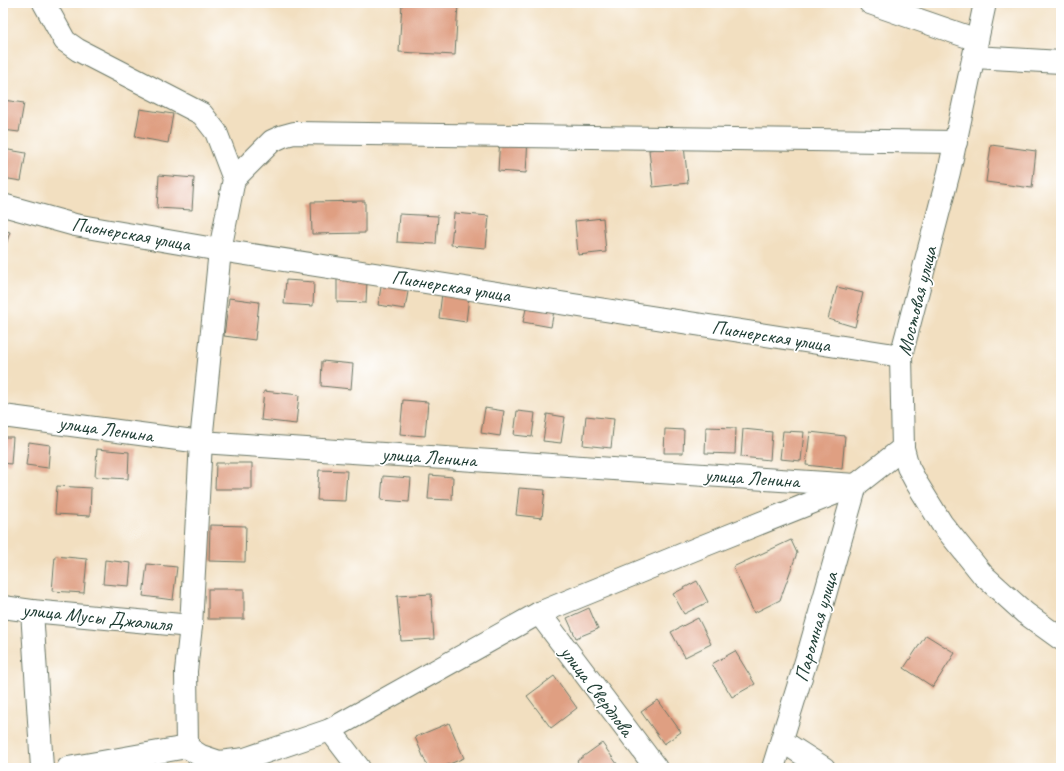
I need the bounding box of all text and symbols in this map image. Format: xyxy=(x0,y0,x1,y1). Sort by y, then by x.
street label: Пионерская улица xyxy=(70,211,194,257)
street label: Мостовая улица xyxy=(891,243,943,358)
street label: Пионерская улица xyxy=(390,264,514,308)
street label: Пионерская улица xyxy=(710,314,834,358)
street label: улица Ленина xyxy=(56,410,157,448)
street label: улица Ленина xyxy=(380,441,479,473)
street label: улица Ленина xyxy=(703,462,802,494)
street label: Паромная улица xyxy=(788,568,844,685)
street label: улица Мусы Джалиля xyxy=(20,597,175,637)
street label: улица Свердлова xyxy=(554,640,640,743)

